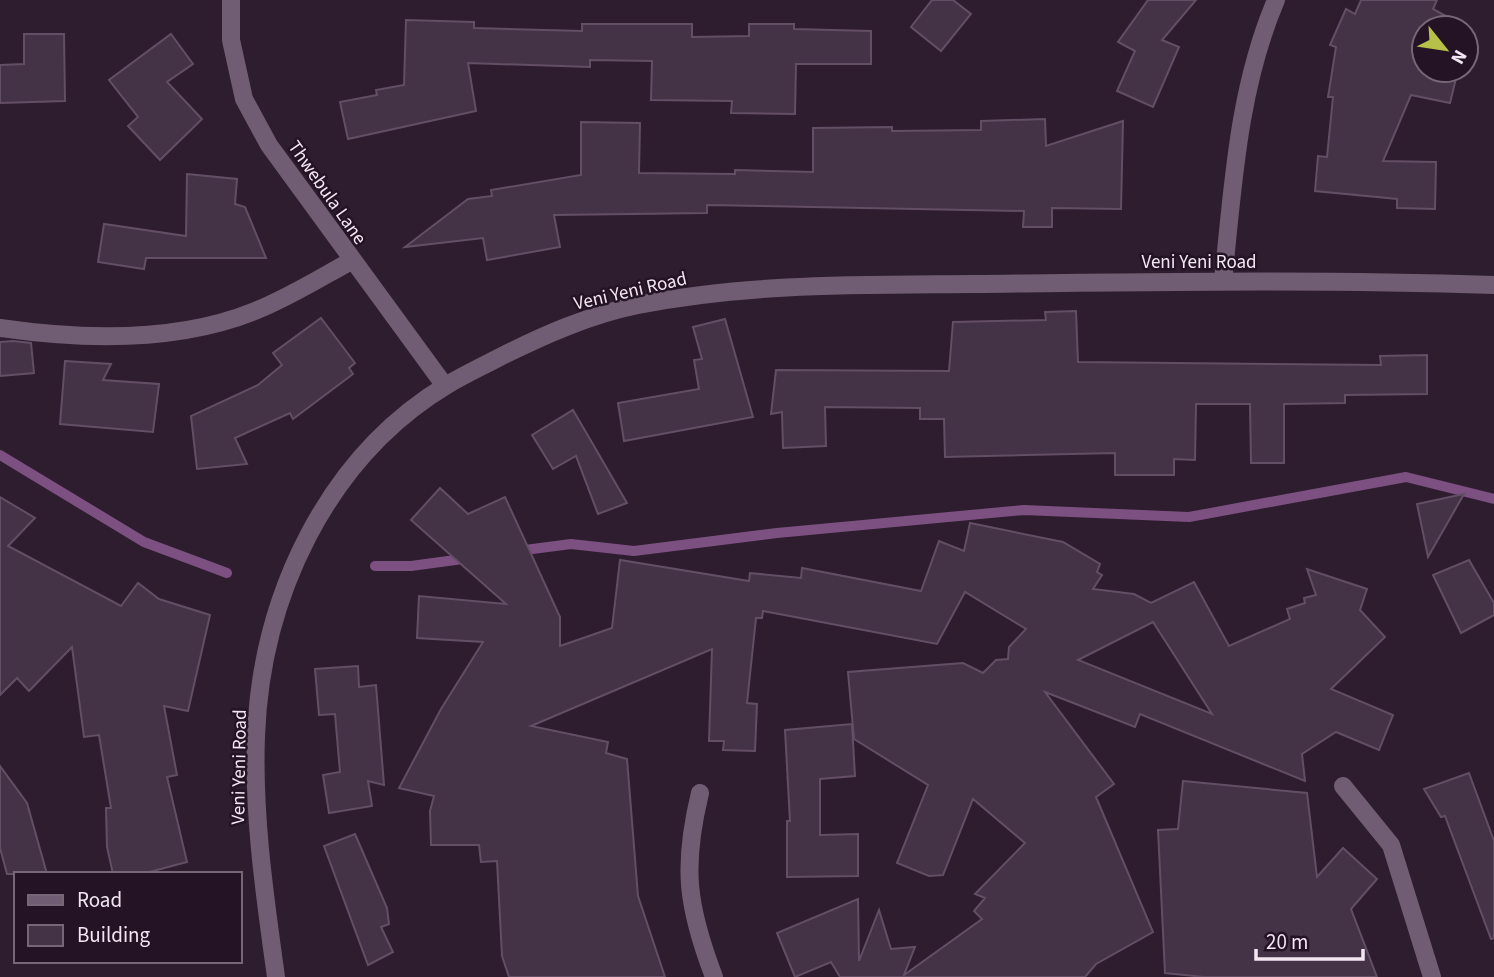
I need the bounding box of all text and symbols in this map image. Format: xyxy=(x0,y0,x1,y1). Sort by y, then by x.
north arrow xyxy=(1410,14,1480,84)
text: N xyxy=(1444,45,1473,69)
street label: Thwebula Lane xyxy=(281,135,373,250)
street label: Veni Yeni Road xyxy=(1141,249,1257,276)
street label: Veni Yeni Road xyxy=(571,265,689,318)
street label: Veni Yeni Road xyxy=(225,709,254,825)
legend xyxy=(14,872,242,963)
text: Road xyxy=(77,885,122,915)
scale bar xyxy=(1256,918,1363,962)
text: Building xyxy=(77,920,151,950)
text: 20 m xyxy=(1266,927,1308,957)

